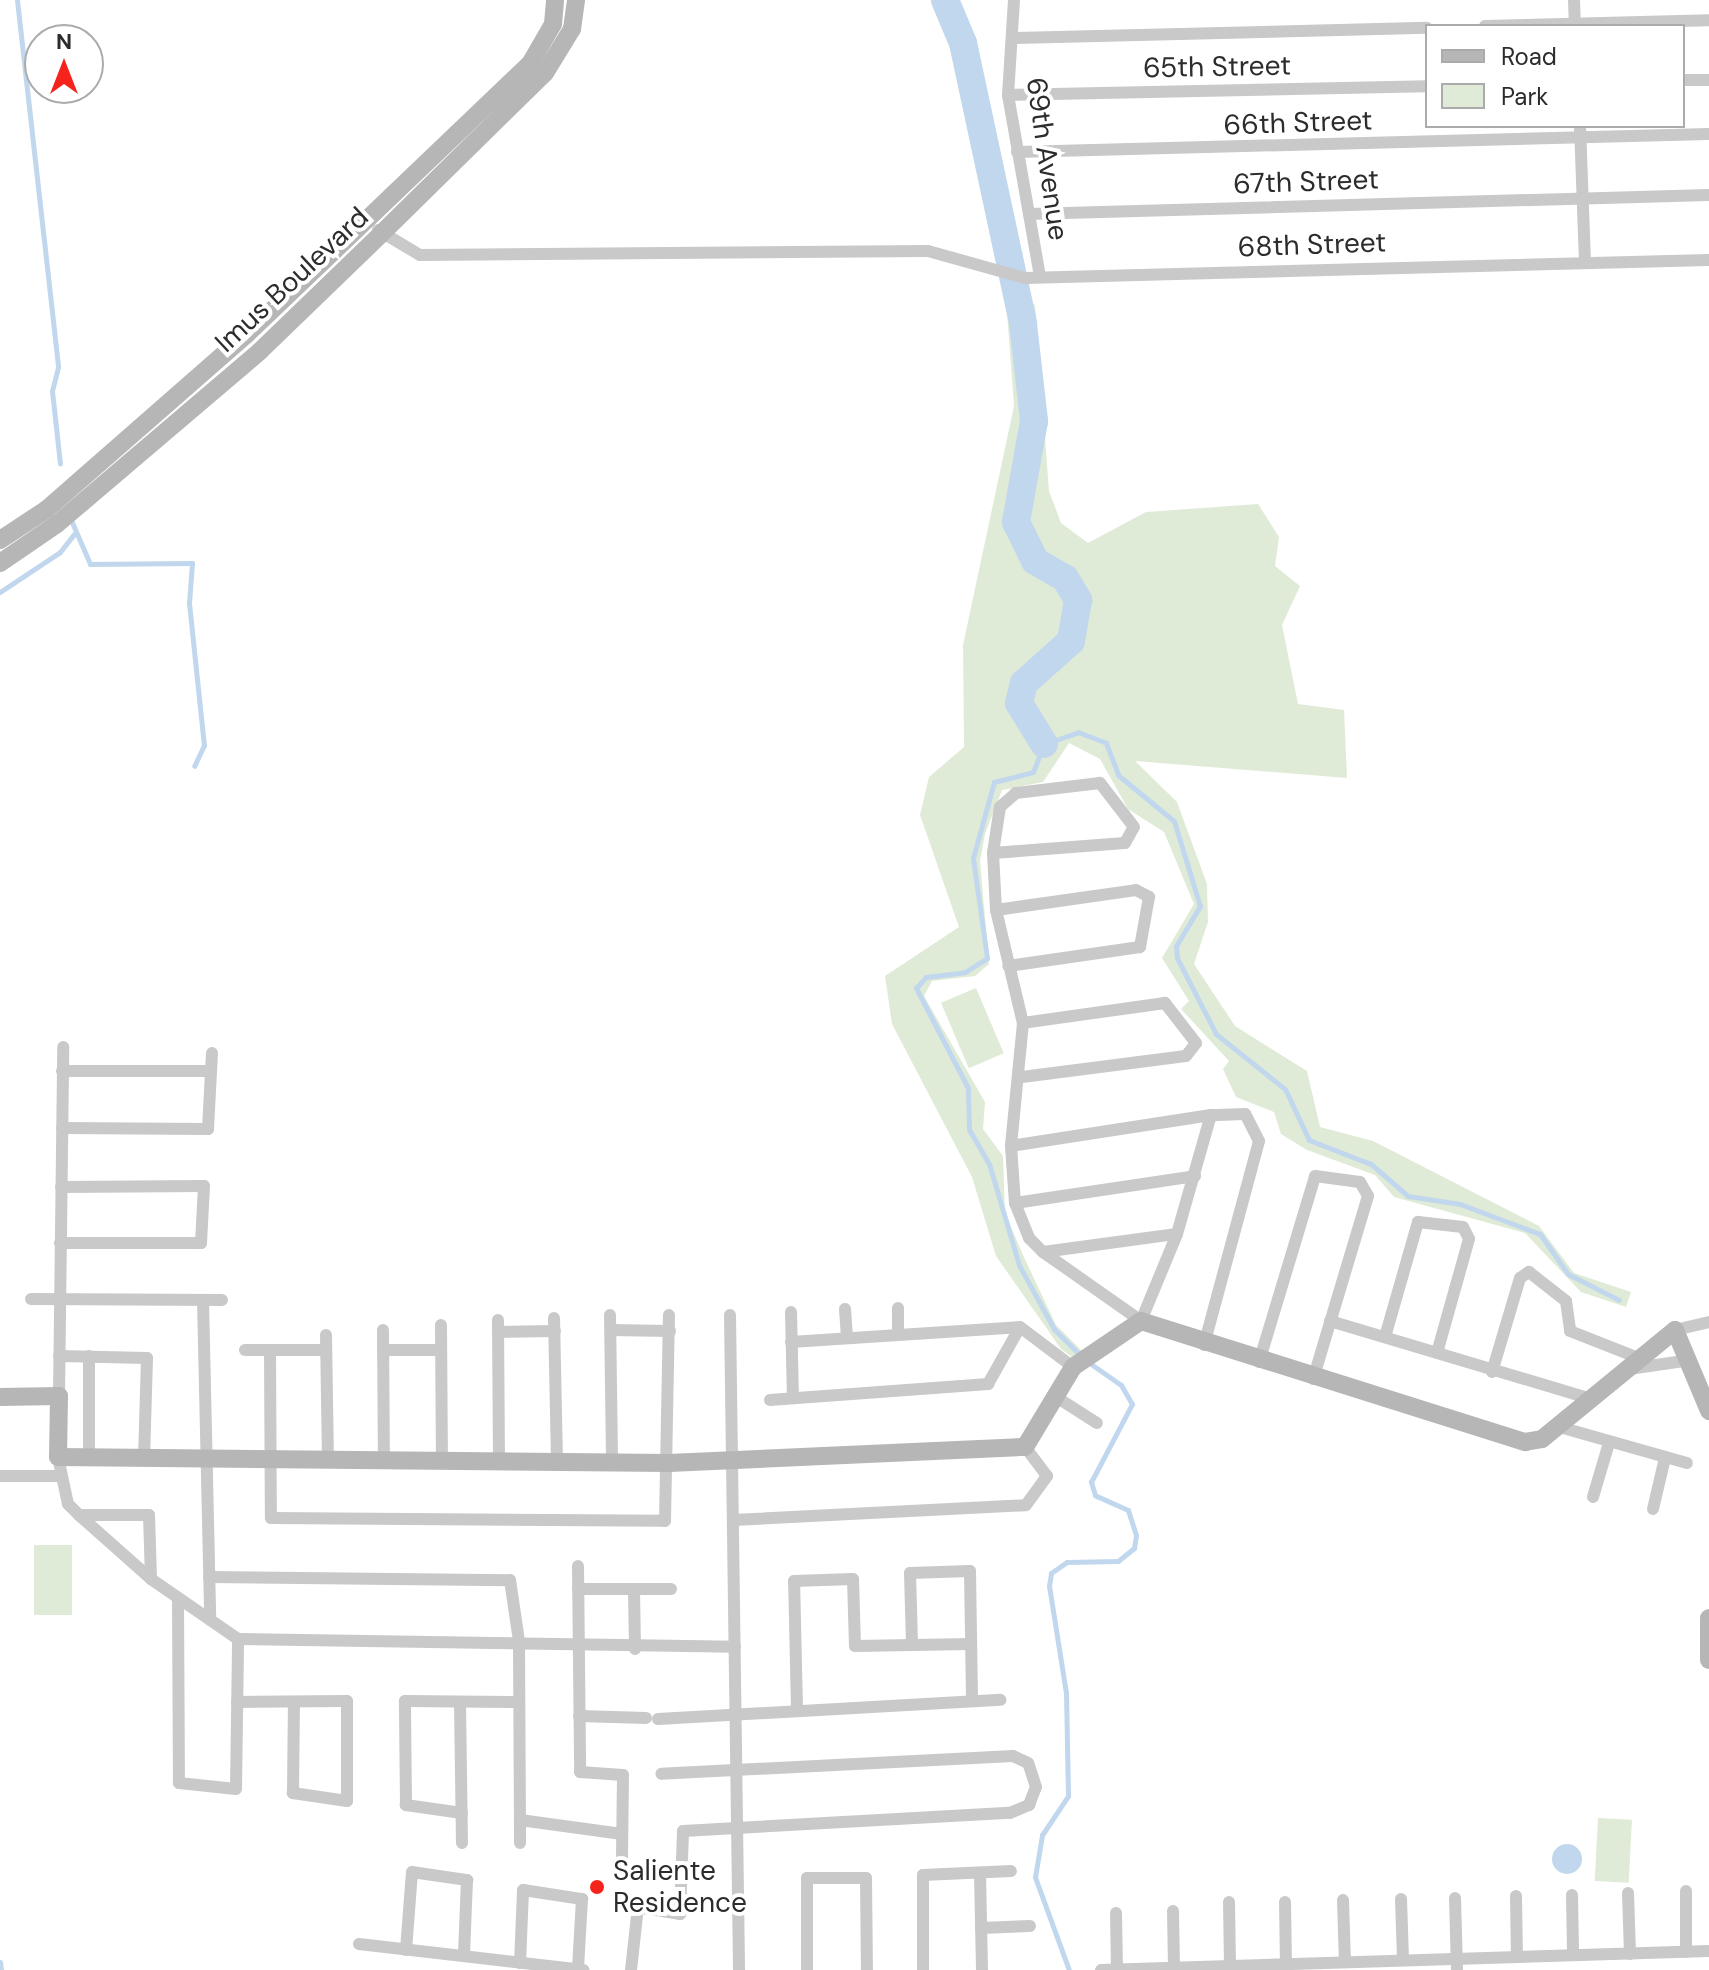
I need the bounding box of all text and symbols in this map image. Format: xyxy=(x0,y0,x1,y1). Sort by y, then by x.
north arrow xyxy=(24,24,104,104)
legend xyxy=(1425,24,1685,128)
text: N xyxy=(56,27,72,56)
text: Road xyxy=(1501,41,1557,72)
street label: 65th Street xyxy=(1143,49,1291,85)
street label: 69th Avenue xyxy=(1019,75,1075,243)
text: Park xyxy=(1501,81,1548,112)
street label: 66th Street xyxy=(1223,104,1373,142)
street label: 67th Street xyxy=(1233,163,1379,201)
street label: Imus Boulevard xyxy=(209,201,375,359)
street label: 68th Street xyxy=(1237,226,1387,264)
place label: Saliente Residence xyxy=(613,1854,747,1920)
marker: Saliente Residence xyxy=(588,1878,606,1896)

